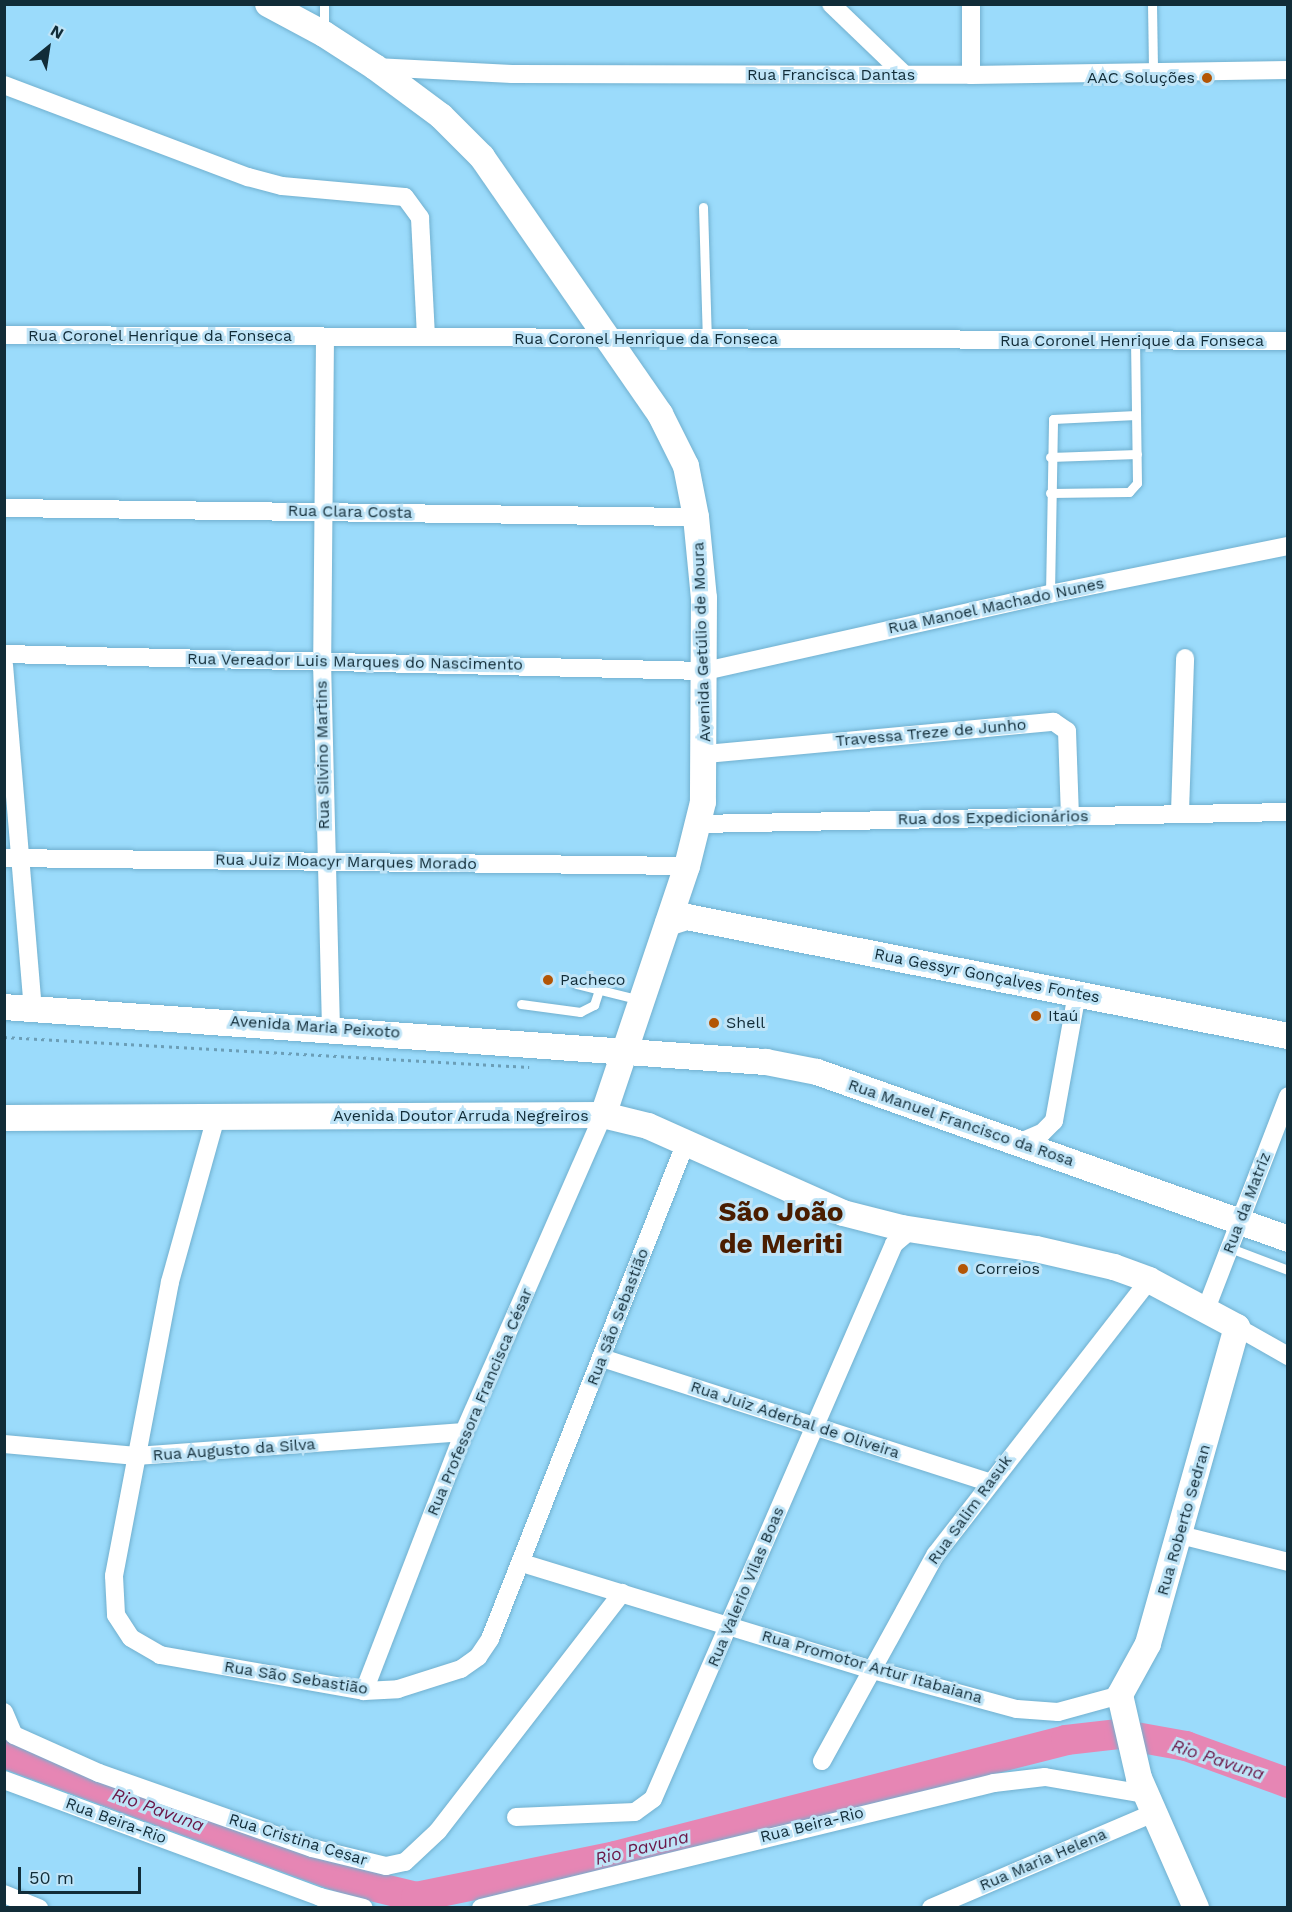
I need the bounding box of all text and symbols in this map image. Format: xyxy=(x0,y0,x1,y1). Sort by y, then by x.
north arrow xyxy=(18,18,78,78)
text: N xyxy=(47,21,67,43)
street label: Rua Francisca Dantas xyxy=(747,65,915,85)
place label: AAC Soluções xyxy=(1087,68,1195,88)
marker: AAC Soluções xyxy=(1200,71,1214,85)
street label: Rua Coronel Henrique da Fonseca xyxy=(27,326,293,346)
street label: Rua Coronel Henrique da Fonseca xyxy=(513,329,779,349)
street label: Rua Coronel Henrique da Fonseca xyxy=(999,331,1265,351)
street label: Rua Clara Costa xyxy=(287,501,413,523)
street label: Avenida Getúlio de Moura xyxy=(689,541,715,743)
street label: Rua Manoel Machado Nunes xyxy=(886,574,1106,638)
street label: Rua Vereador Luis Marques do Nascimento xyxy=(186,649,524,675)
street label: Rua Silvino Martins xyxy=(312,680,334,830)
street label: Travessa Treze de Junho xyxy=(834,715,1028,751)
street label: Rua dos Expedicionários xyxy=(897,807,1089,829)
street label: Rua Juiz Moacyr Marques Morado xyxy=(214,850,478,874)
street label: Rua Gessyr Gonçalves Fontes xyxy=(872,945,1102,1007)
place label: Pacheco xyxy=(560,970,625,990)
marker: Pacheco xyxy=(541,973,555,987)
place label: Itaú xyxy=(1048,1006,1078,1026)
marker: Itaú xyxy=(1029,1009,1043,1023)
street label: Avenida Maria Peixoto xyxy=(229,1011,401,1043)
place label: Shell xyxy=(726,1013,765,1033)
marker: Shell xyxy=(707,1016,721,1030)
street label: Rua Manuel Francisco da Rosa xyxy=(845,1075,1077,1171)
street label: Avenida Doutor Arruda Negreiros xyxy=(332,1106,590,1126)
street label: Rua da Matriz xyxy=(1219,1149,1275,1257)
district label: São João de Meriti xyxy=(718,1195,844,1261)
street label: Rua São Sebastião xyxy=(583,1246,653,1388)
place label: Correios xyxy=(975,1259,1040,1279)
marker: Correios xyxy=(956,1262,970,1276)
street label: Rua Professora Francisca César xyxy=(423,1285,537,1519)
street label: Rua Juiz Aderbal de Oliveira xyxy=(687,1377,903,1463)
street label: Rua Augusto da Silva xyxy=(151,1435,317,1465)
street label: Rua Roberto Sedran xyxy=(1153,1442,1215,1598)
street label: Rua Salim Rasuk xyxy=(924,1451,1016,1569)
street label: Rua Valerio Vilas Boas xyxy=(703,1503,789,1671)
street label: Rua Promotor Artur Itabaiana xyxy=(759,1626,985,1708)
street label: Rua São Sebastião xyxy=(223,1657,369,1699)
water label: Rio Pavuna xyxy=(1169,1735,1267,1785)
water label: Rio Pavuna xyxy=(109,1783,207,1837)
street label: Rua Beira-Rio xyxy=(63,1794,169,1848)
street label: Rua Beira-Rio xyxy=(758,1803,866,1847)
street label: Rua Cristina Cesar xyxy=(226,1810,370,1870)
street label: Rua Maria Helena xyxy=(976,1824,1110,1896)
water label: Rio Pavuna xyxy=(593,1826,691,1870)
scale bar xyxy=(21,1855,144,1893)
text: 50 m xyxy=(29,1867,74,1888)

